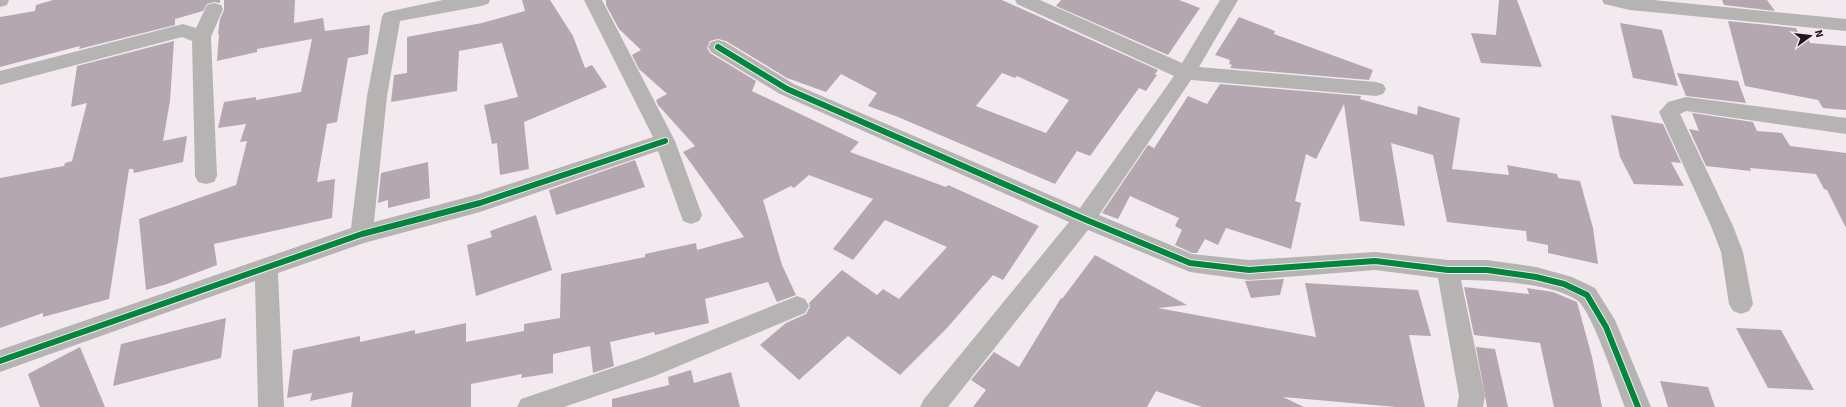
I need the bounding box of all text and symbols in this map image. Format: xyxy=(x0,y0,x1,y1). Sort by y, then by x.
north arrow xyxy=(1790,16,1830,56)
text: N xyxy=(1811,28,1827,39)

